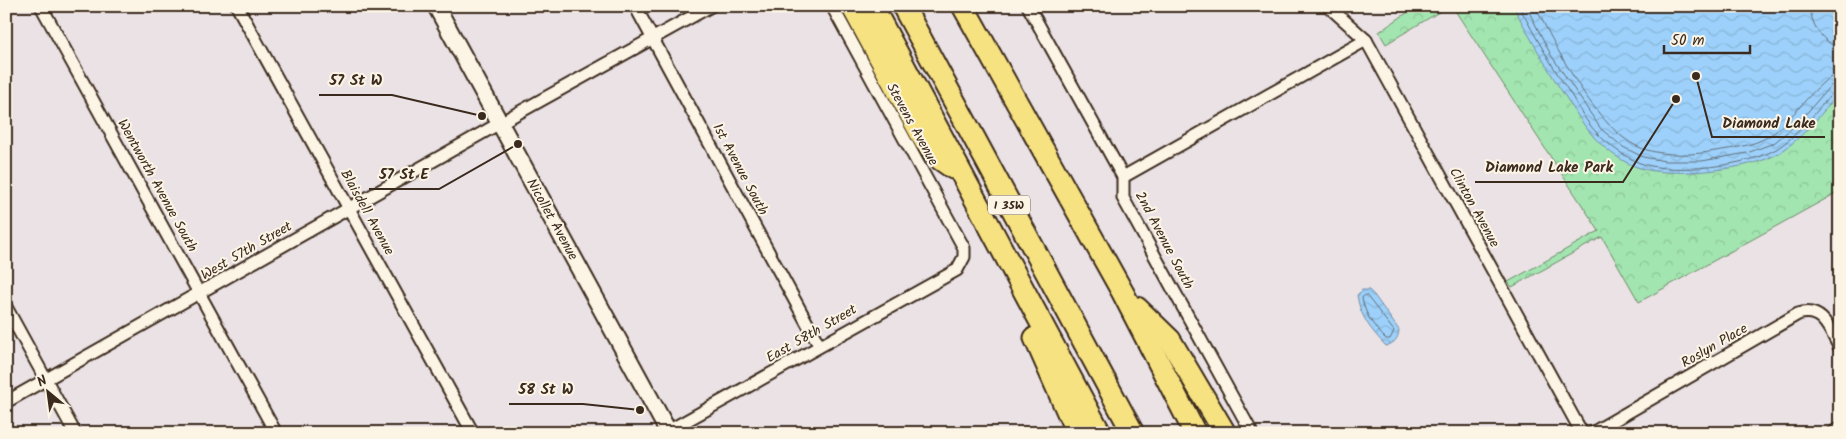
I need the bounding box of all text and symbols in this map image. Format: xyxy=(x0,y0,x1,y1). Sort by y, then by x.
scale bar xyxy=(1664,22,1750,54)
text: 50 m xyxy=(1671,29,1705,53)
callout: 57 St W xyxy=(319,65,392,95)
text: 57 St W xyxy=(328,69,383,93)
street label: Stevens Avenue xyxy=(880,79,944,170)
callout: Diamond Lake xyxy=(1712,107,1825,137)
text: Diamond Lake xyxy=(1722,112,1816,136)
street label: Wentworth Avenue South xyxy=(111,115,203,256)
street label: 1st Avenue South xyxy=(707,119,774,220)
callout: Diamond Lake Park xyxy=(1475,152,1623,182)
text: Diamond Lake Park xyxy=(1485,156,1614,180)
callout: 57 St E xyxy=(369,159,439,189)
text: 57 St E xyxy=(378,163,429,187)
street label: Clinton Avenue xyxy=(1443,163,1506,252)
street label: Blaisdell Avenue xyxy=(334,166,400,260)
street label: Nicollet Avenue xyxy=(520,174,584,265)
street label: 2nd Avenue South xyxy=(1129,187,1199,294)
road number: I 35W xyxy=(988,196,1030,214)
street label: West 57th Street xyxy=(197,215,297,286)
street label: East 58th Street xyxy=(762,299,862,369)
street label: Roslyn Place xyxy=(1677,318,1753,374)
north arrow xyxy=(22,366,72,416)
text: N xyxy=(33,370,52,393)
callout: 58 St W xyxy=(509,374,583,404)
text: 58 St W xyxy=(518,378,574,402)

